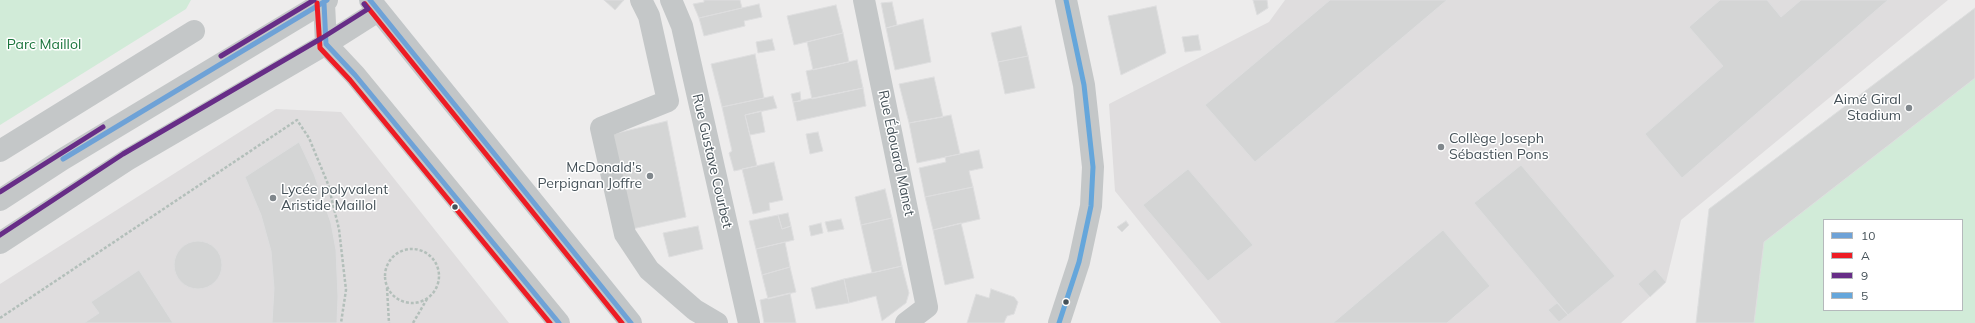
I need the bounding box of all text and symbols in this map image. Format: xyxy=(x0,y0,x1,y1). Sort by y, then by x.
park label: Parc Maillol xyxy=(7,37,81,53)
street label: Rue Édouard Manet xyxy=(874,89,918,217)
street label: Rue Gustave Courbet xyxy=(688,92,736,230)
place label: Aimé Giral Stadium xyxy=(1834,92,1901,124)
marker: Aimé Giral Stadium xyxy=(1904,103,1914,113)
place label: Collège Joseph Sébastien Pons xyxy=(1449,131,1549,164)
marker: Collège Joseph Sébastien Pons xyxy=(1436,142,1446,152)
place label: McDonald's Perpignan Joffre xyxy=(537,160,642,192)
marker: McDonald's Perpignan Joffre xyxy=(645,171,655,181)
place label: Lycée polyvalent Aristide Maillol xyxy=(281,182,388,214)
marker: Lycée polyvalent Aristide Maillol xyxy=(268,193,278,203)
unlabelled marker xyxy=(450,202,460,212)
legend xyxy=(1823,219,1963,311)
text: 10 xyxy=(1861,228,1875,243)
text: A xyxy=(1861,248,1870,263)
text: 9 xyxy=(1861,268,1868,283)
text: 5 xyxy=(1861,288,1868,303)
unlabelled marker xyxy=(1061,297,1071,307)

